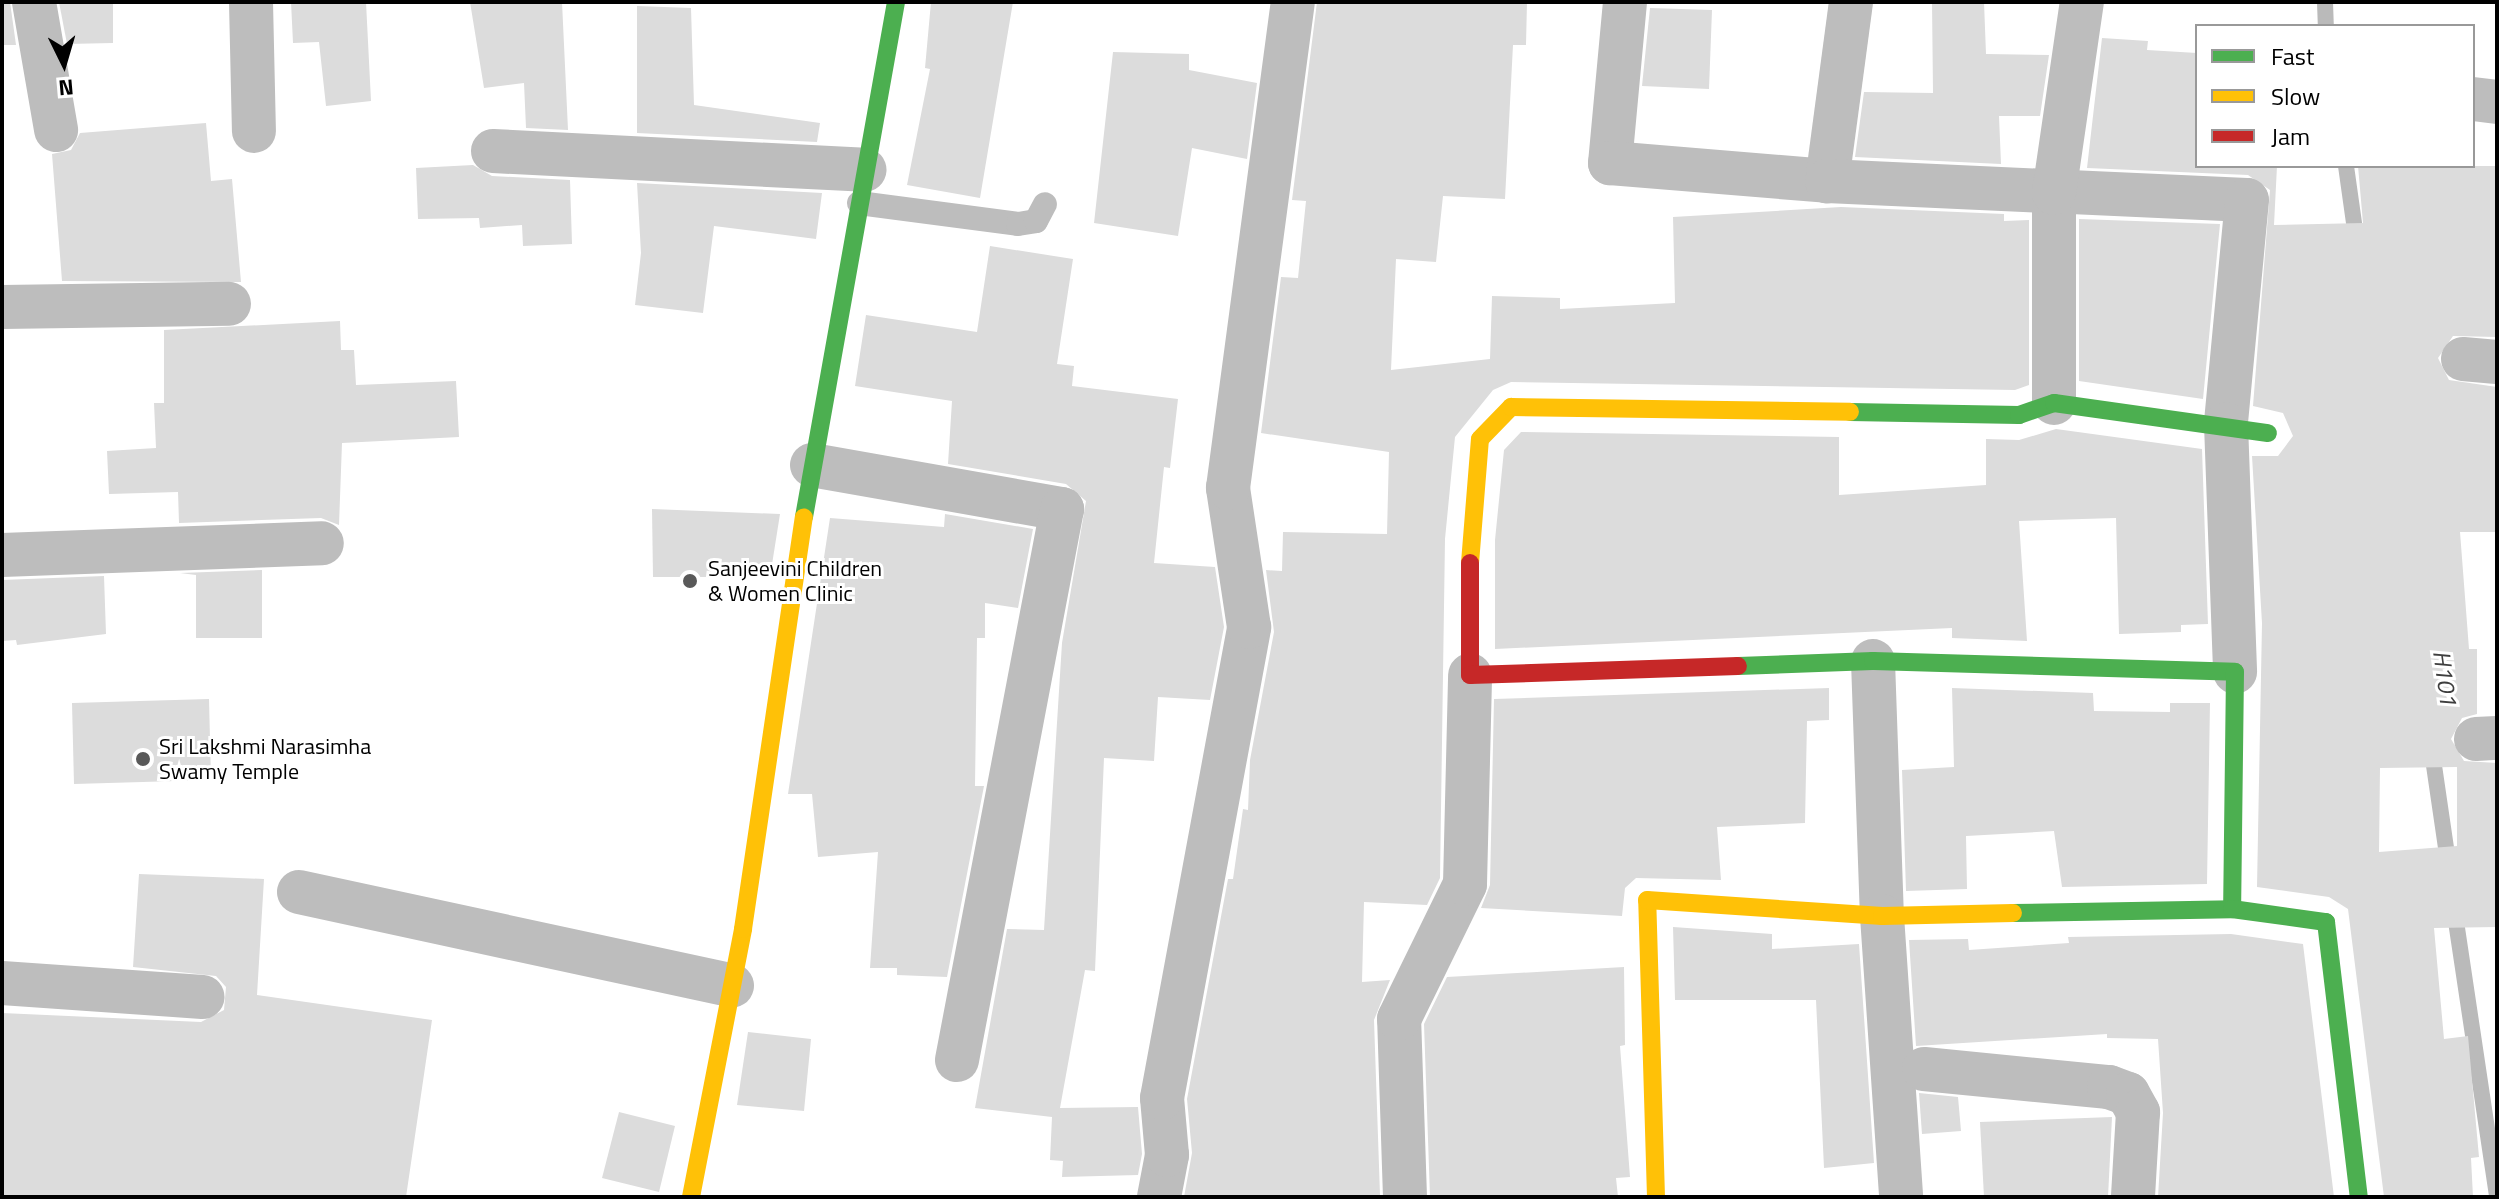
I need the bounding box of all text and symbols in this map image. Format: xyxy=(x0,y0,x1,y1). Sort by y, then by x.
north arrow xyxy=(24,24,104,104)
legend xyxy=(2195,24,2475,168)
text: Fast xyxy=(2271,38,2314,74)
text: N xyxy=(57,70,75,106)
text: Slow xyxy=(2271,78,2320,114)
text: Jam xyxy=(2271,118,2310,154)
place label: Sanjeevini Children & Women Clinic xyxy=(708,555,882,606)
marker: Sanjeevini Children & Women Clinic xyxy=(679,570,701,592)
water label: H101 xyxy=(2427,649,2463,707)
place label: Sri Lakshmi Narasimha Swamy Temple xyxy=(159,733,371,784)
marker: Sri Lakshmi Narasimha Swamy Temple xyxy=(134,750,152,768)

